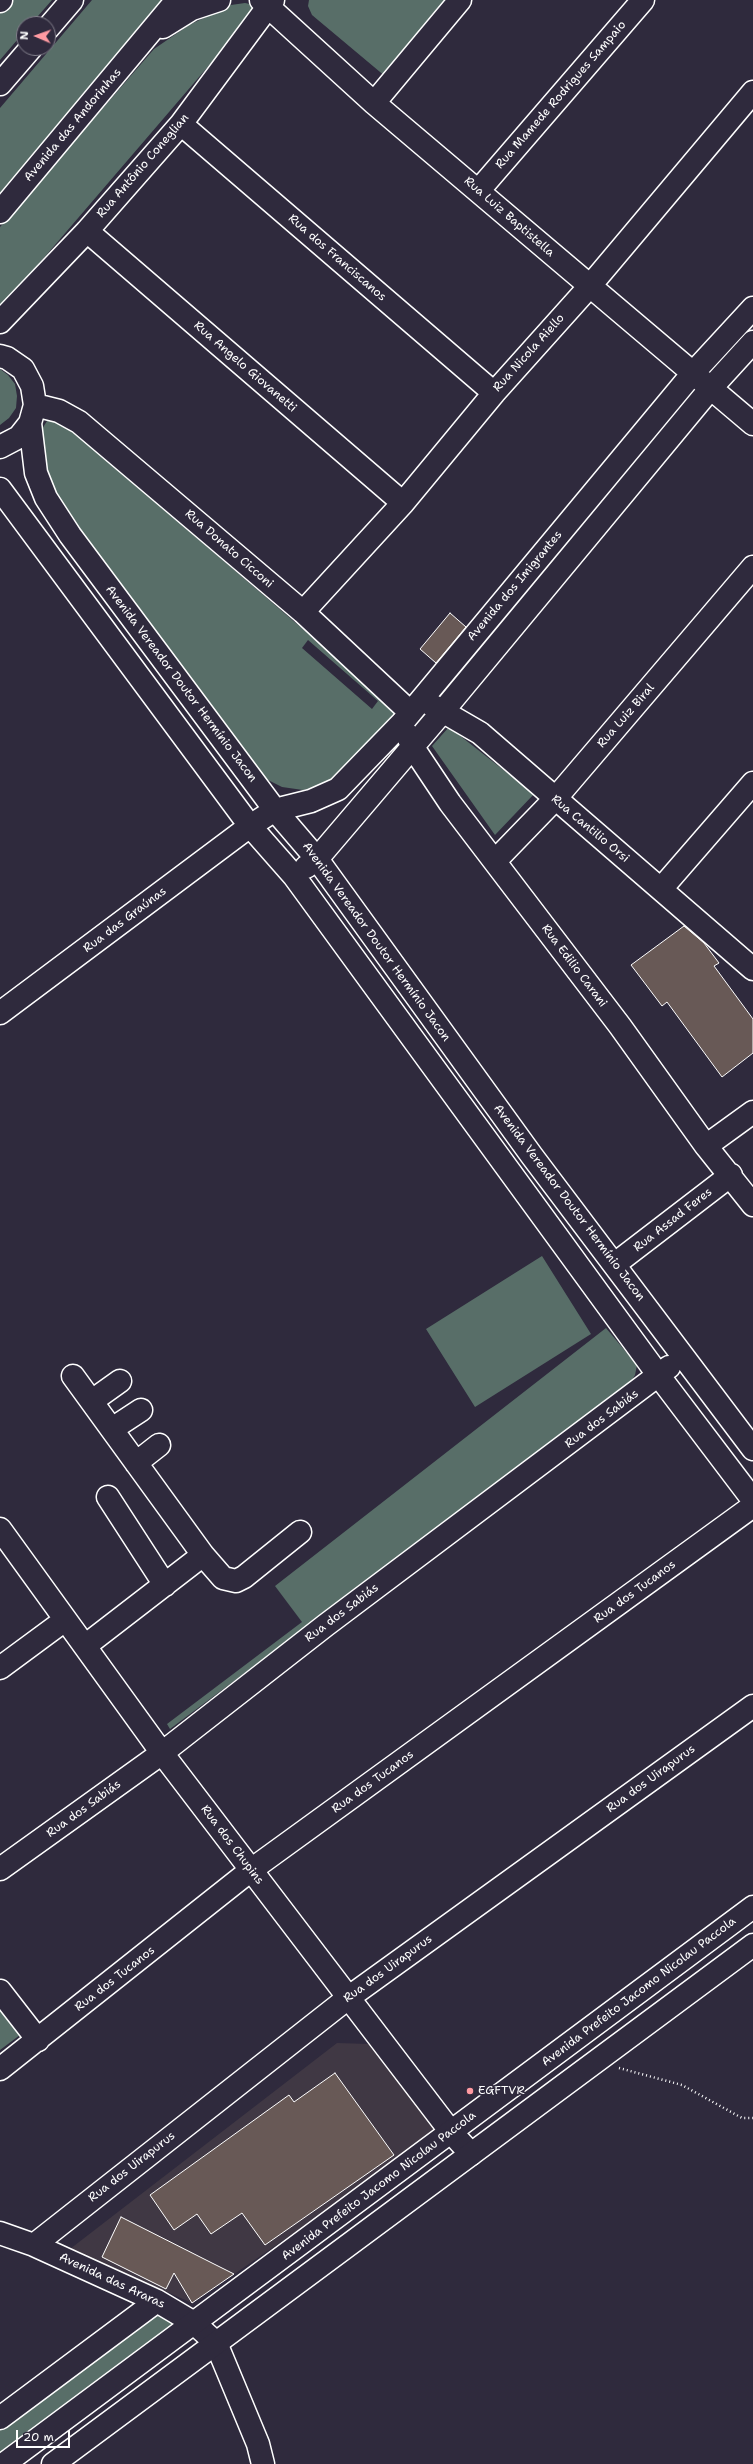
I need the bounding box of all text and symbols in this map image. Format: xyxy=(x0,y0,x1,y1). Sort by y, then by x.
north arrow xyxy=(16,16,56,56)
street label: Rua Mamede Rodrigues Sampaio xyxy=(493,18,629,172)
text: N xyxy=(17,31,32,40)
street label: Avenida das Andorinhas xyxy=(21,65,125,185)
street label: Rua Antônio Coneglian xyxy=(94,111,192,221)
street label: Rua Luiz Baptistella xyxy=(461,174,557,260)
street label: Rua dos Franciscanos xyxy=(285,212,389,304)
street label: Rua Nicola Aiello xyxy=(490,311,568,395)
street label: Rua Angelo Giovanetti xyxy=(191,318,299,416)
street label: Rua Donato Cicconi xyxy=(182,507,276,591)
street label: Avenida dos Imigrantes xyxy=(465,528,565,644)
street label: Avenida Vereador Doutor Hermínio Jacon xyxy=(102,583,260,785)
street label: Rua Luiz Biral xyxy=(594,681,658,751)
street label: Rua Cantilio Orsi xyxy=(548,792,632,866)
street label: Avenida Vereador Doutor Hermínio Jacon xyxy=(299,840,453,1044)
street label: Rua das Graúnas xyxy=(81,884,169,956)
street label: Rua Edilio Carani xyxy=(538,922,610,1010)
street label: Avenida Vereador Doutor Hermínio Jacon xyxy=(490,1102,648,1304)
street label: Rua Assad Feres xyxy=(631,1185,715,1255)
street label: Rua dos Sabiás xyxy=(562,1387,642,1451)
street label: Rua dos Tucanos xyxy=(591,1557,679,1627)
street label: Rua dos Sabiás xyxy=(302,1581,382,1645)
street label: Rua dos Uirapurus xyxy=(604,1742,698,1816)
street label: Rua dos Tucanos xyxy=(329,1747,417,1817)
street label: Rua dos Sabiás xyxy=(44,1777,124,1841)
street label: Rua dos Chupins xyxy=(198,1803,266,1887)
street label: Avenida Prefeito Jacomo Nicolau Paccola xyxy=(539,1914,739,2070)
street label: Rua dos Uirapurus xyxy=(341,1932,435,2006)
street label: Rua dos Tucanos xyxy=(72,1943,158,2015)
place label: EGFTVR xyxy=(478,2084,525,2098)
marker: EGFTVR xyxy=(465,2086,475,2096)
street label: Avenida Prefeito Jacomo Nicolau Paccola xyxy=(279,2108,479,2264)
street label: Rua dos Uirapurus xyxy=(86,2129,178,2205)
street label: Avenida das Araras xyxy=(57,2250,167,2312)
scale bar xyxy=(18,2422,72,2448)
text: 20 m xyxy=(23,2429,54,2445)

